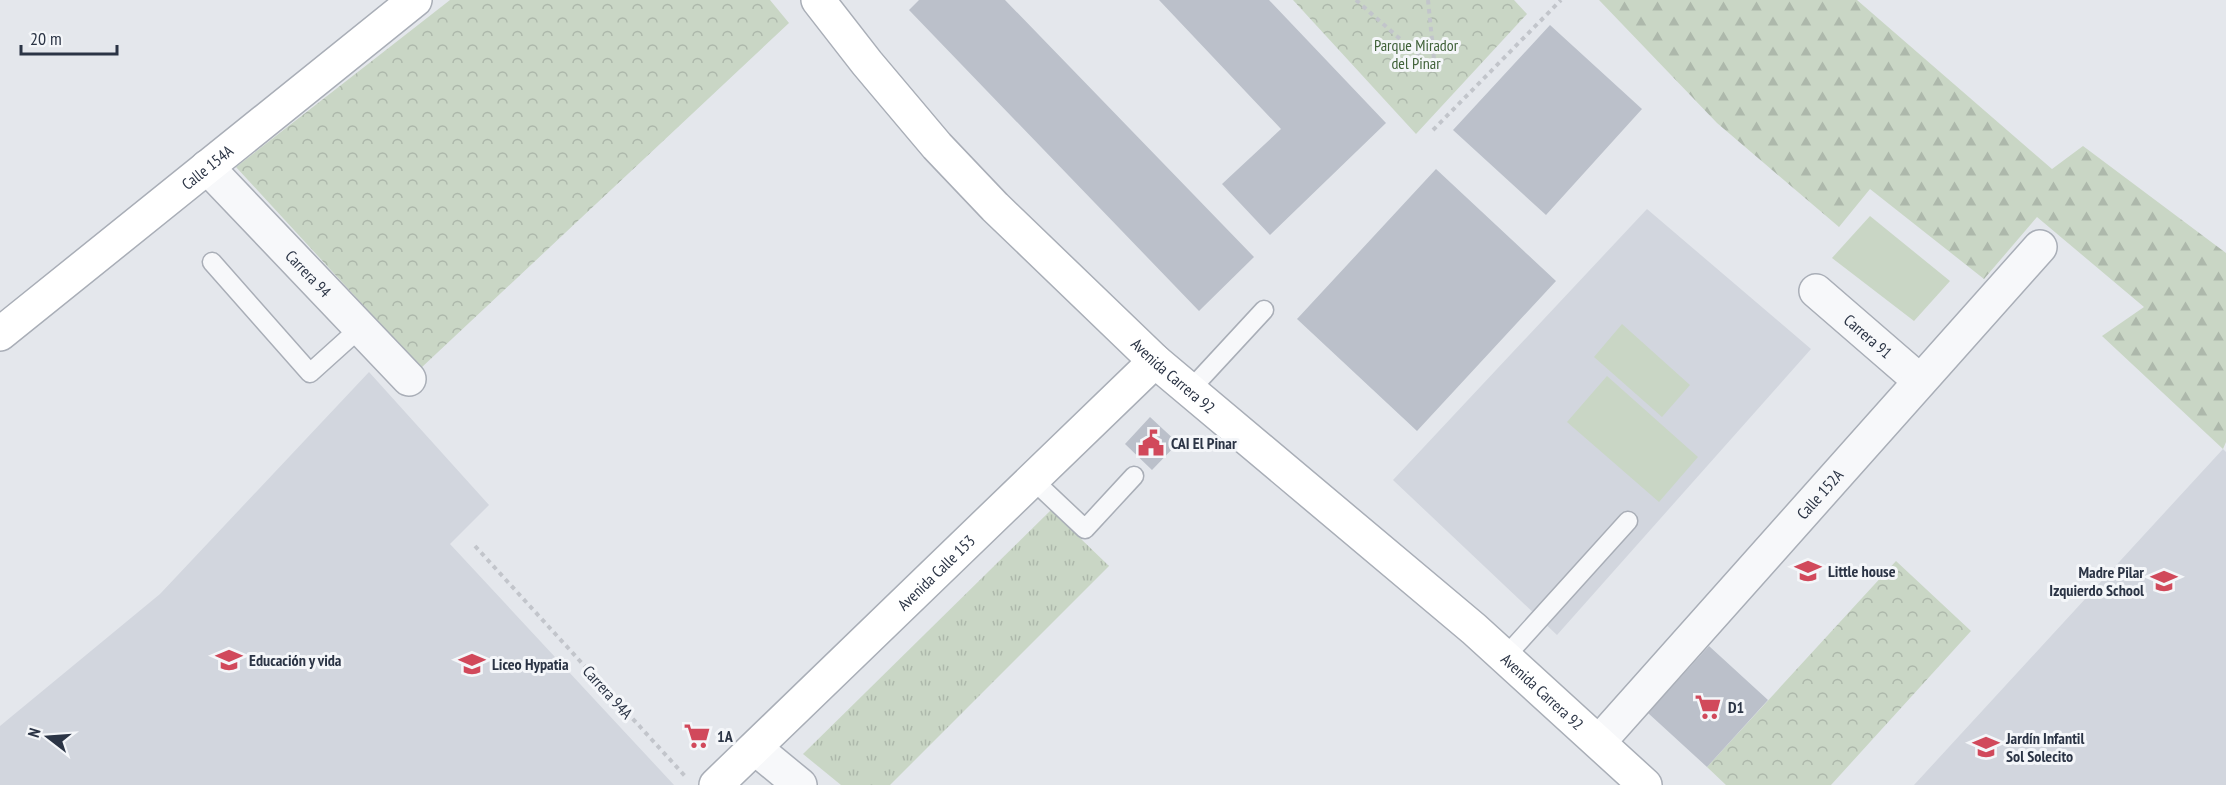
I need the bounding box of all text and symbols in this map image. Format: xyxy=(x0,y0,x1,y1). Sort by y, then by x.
scale bar xyxy=(21,18,117,56)
text: 20 m xyxy=(30,27,62,50)
park label: Parque Mirador del Pinar xyxy=(1374,35,1459,73)
street label: Calle 154A xyxy=(178,140,237,194)
street label: Carrera 94 xyxy=(281,246,335,301)
street label: Carrera 91 xyxy=(1840,310,1896,363)
street label: Avenida Carrera 92 xyxy=(1127,334,1219,417)
public building icon: CAI El Pinar xyxy=(1136,428,1166,458)
place label: CAI El Pinar xyxy=(1171,433,1237,453)
street label: Calle 152A xyxy=(1792,465,1848,523)
street label: Avenida Calle 153 xyxy=(893,531,979,614)
school or university icon: Little house xyxy=(1793,556,1823,586)
place label: Little house xyxy=(1828,561,1896,581)
place label: Madre Pilar Izquierdo School xyxy=(2049,562,2144,600)
school or university icon: Madre Pilar Izquierdo School xyxy=(2149,566,2179,596)
school or university icon: Educación y vida xyxy=(214,645,244,675)
school or university icon: Liceo Hypatia xyxy=(457,649,487,679)
street label: Avenida Carrera 92 xyxy=(1497,649,1588,734)
place label: Educación y vida xyxy=(249,650,342,670)
place label: Liceo Hypatia xyxy=(492,654,569,674)
street label: Carrera 94A xyxy=(579,661,637,723)
supermarket icon: D1 xyxy=(1693,692,1723,722)
place label: D1 xyxy=(1728,697,1744,717)
north arrow xyxy=(18,707,78,767)
supermarket icon: 1A xyxy=(682,721,712,751)
text: N xyxy=(23,726,44,740)
place label: 1A xyxy=(717,726,734,746)
place label: Jardín Infantil Sol Solecito xyxy=(2005,728,2084,766)
school or university icon: Jardín Infantil Sol Solecito xyxy=(1971,732,2001,762)

